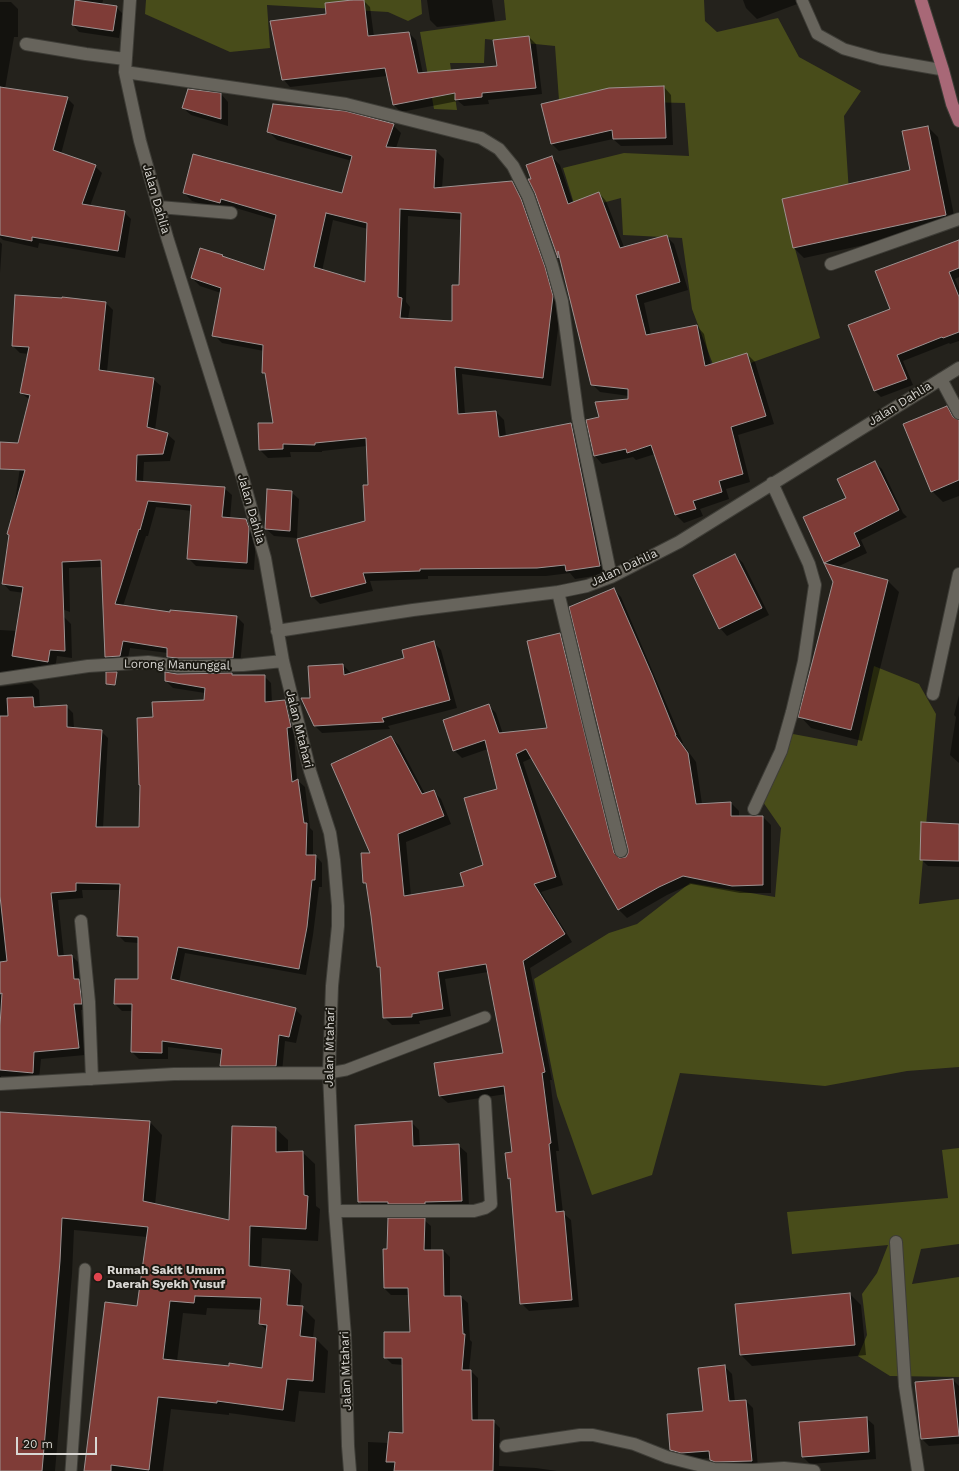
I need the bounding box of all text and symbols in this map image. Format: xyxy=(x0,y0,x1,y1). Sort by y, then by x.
street label: Jalan Dahlia xyxy=(139,162,173,236)
street label: Jalan Dahlia xyxy=(866,379,934,429)
street label: Jalan Dahlia xyxy=(234,472,268,546)
street label: Jalan Dahlia xyxy=(588,546,660,590)
street label: Lorong Manunggal xyxy=(124,657,230,673)
street label: Jalan Mtahari xyxy=(282,689,316,769)
street label: Jalan Mtahari xyxy=(322,1007,338,1087)
place label: Rumah Sakit Umum Daerah Syekh Yusuf xyxy=(107,1263,225,1291)
marker: Rumah Sakit Umum Daerah Syekh Yusuf xyxy=(92,1271,104,1283)
street label: Jalan Mtahari xyxy=(337,1331,355,1411)
scale bar xyxy=(18,1429,99,1455)
text: 20 m xyxy=(23,1437,53,1451)

